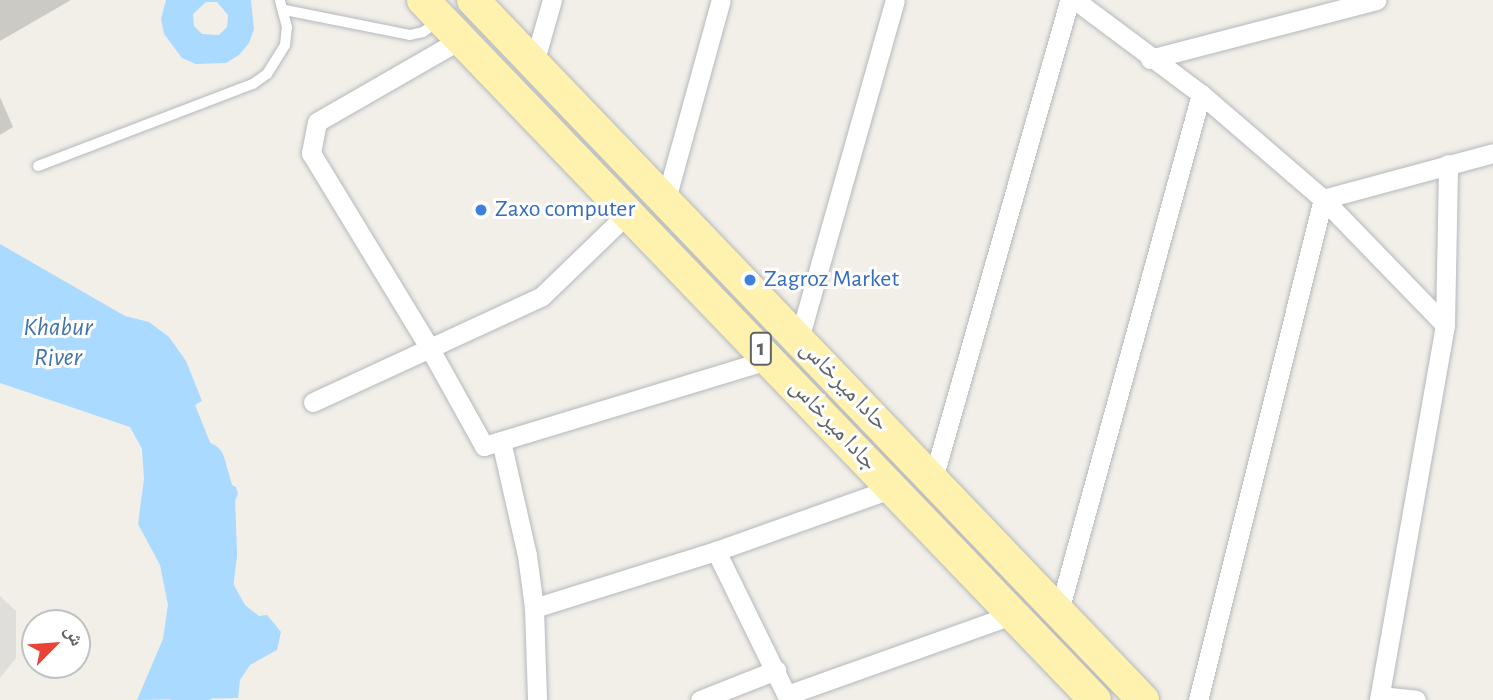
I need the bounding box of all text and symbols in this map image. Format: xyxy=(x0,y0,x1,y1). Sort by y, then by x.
place label: Zaxo computer xyxy=(495,196,635,224)
marker: Zaxo computer xyxy=(473,202,489,218)
place label: Zagroz Market xyxy=(764,266,899,294)
marker: Zagroz Market xyxy=(742,272,758,288)
water label: Khabur River xyxy=(23,312,93,374)
road number: 1 xyxy=(749,330,773,368)
street label: حادا ميرخاس xyxy=(793,334,895,438)
street label: جادا ميرخاس xyxy=(783,373,883,477)
north arrow xyxy=(21,609,91,679)
text: ش xyxy=(61,623,87,649)

